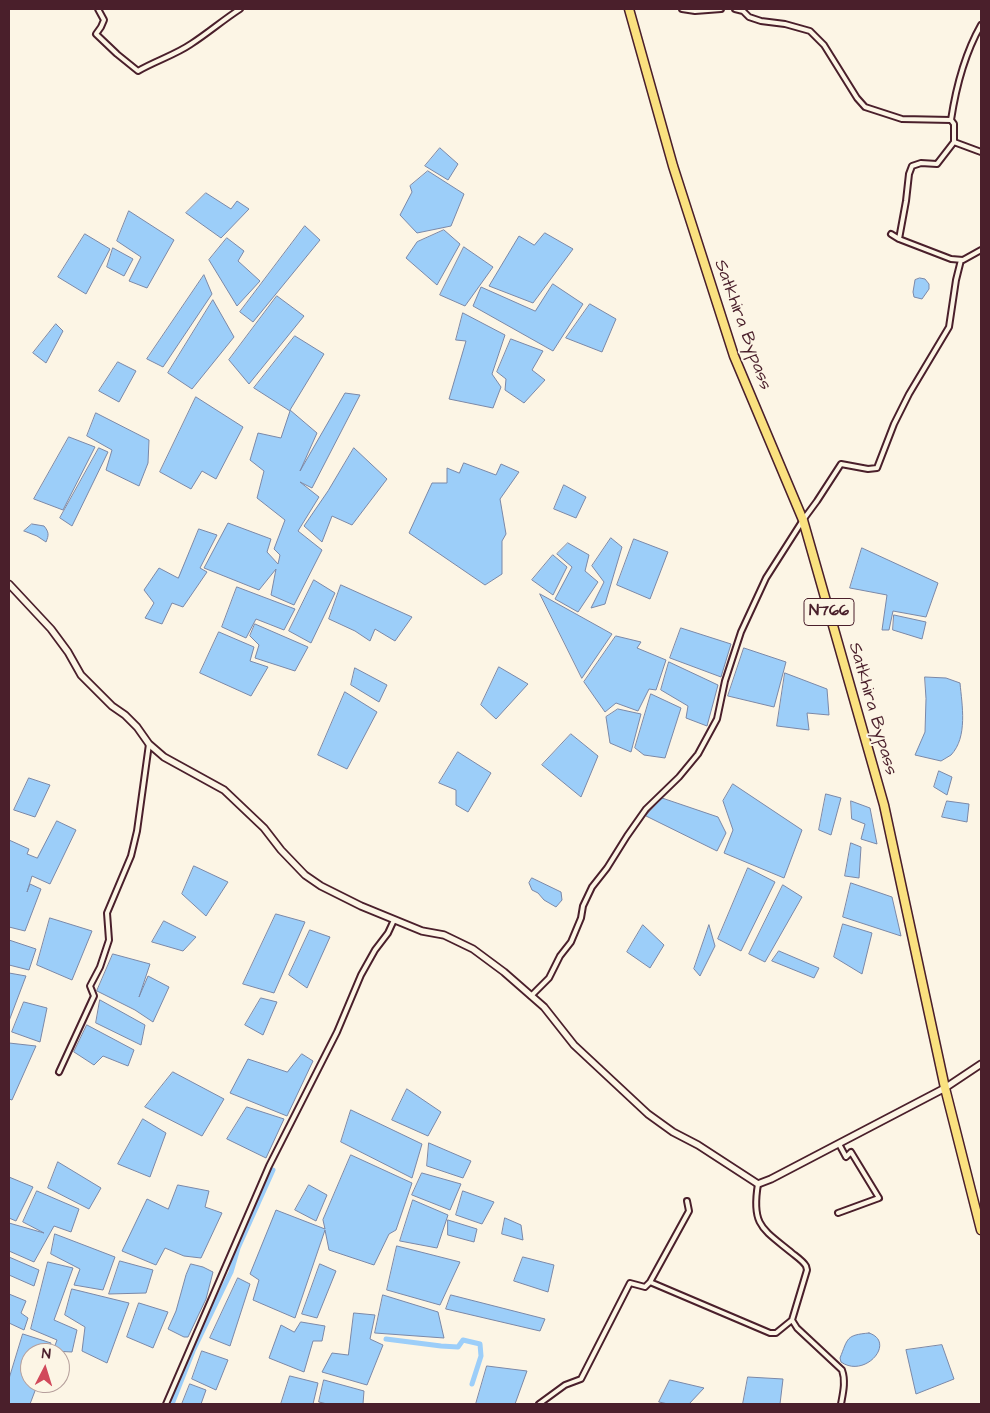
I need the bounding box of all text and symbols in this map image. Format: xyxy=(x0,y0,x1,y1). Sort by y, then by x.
street label: Satkhira Bypass xyxy=(708,257,776,393)
road number: N766 xyxy=(804,598,854,626)
street label: Satkhira Bypass xyxy=(843,640,901,778)
north arrow xyxy=(20,1343,70,1393)
text: N xyxy=(41,1344,51,1364)

